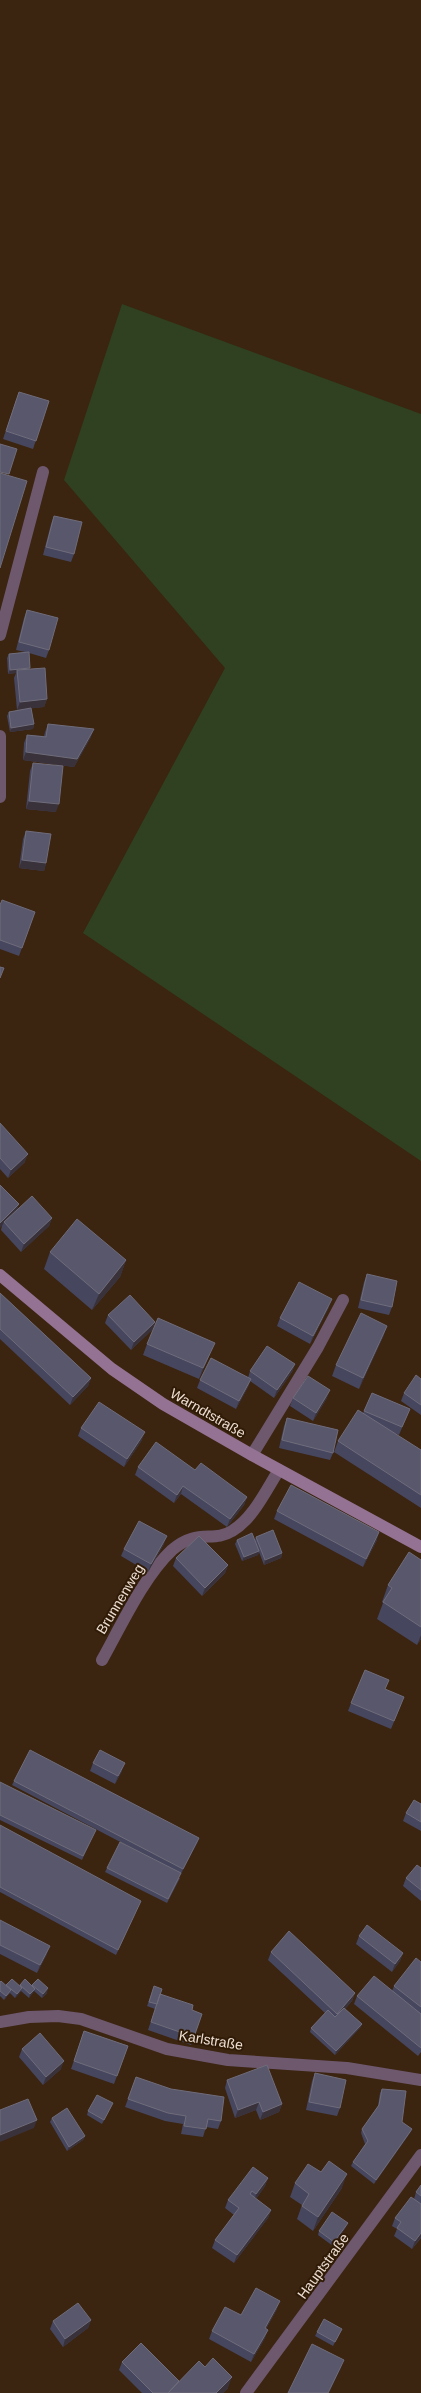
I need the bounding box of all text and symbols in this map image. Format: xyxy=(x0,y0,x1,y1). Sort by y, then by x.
street label: Warndtstraße xyxy=(168,1385,249,1441)
street label: Brunnenweg xyxy=(93,1561,147,1637)
street label: Karlstraße xyxy=(178,2027,244,2053)
street label: Hauptstraße xyxy=(294,2230,352,2302)

